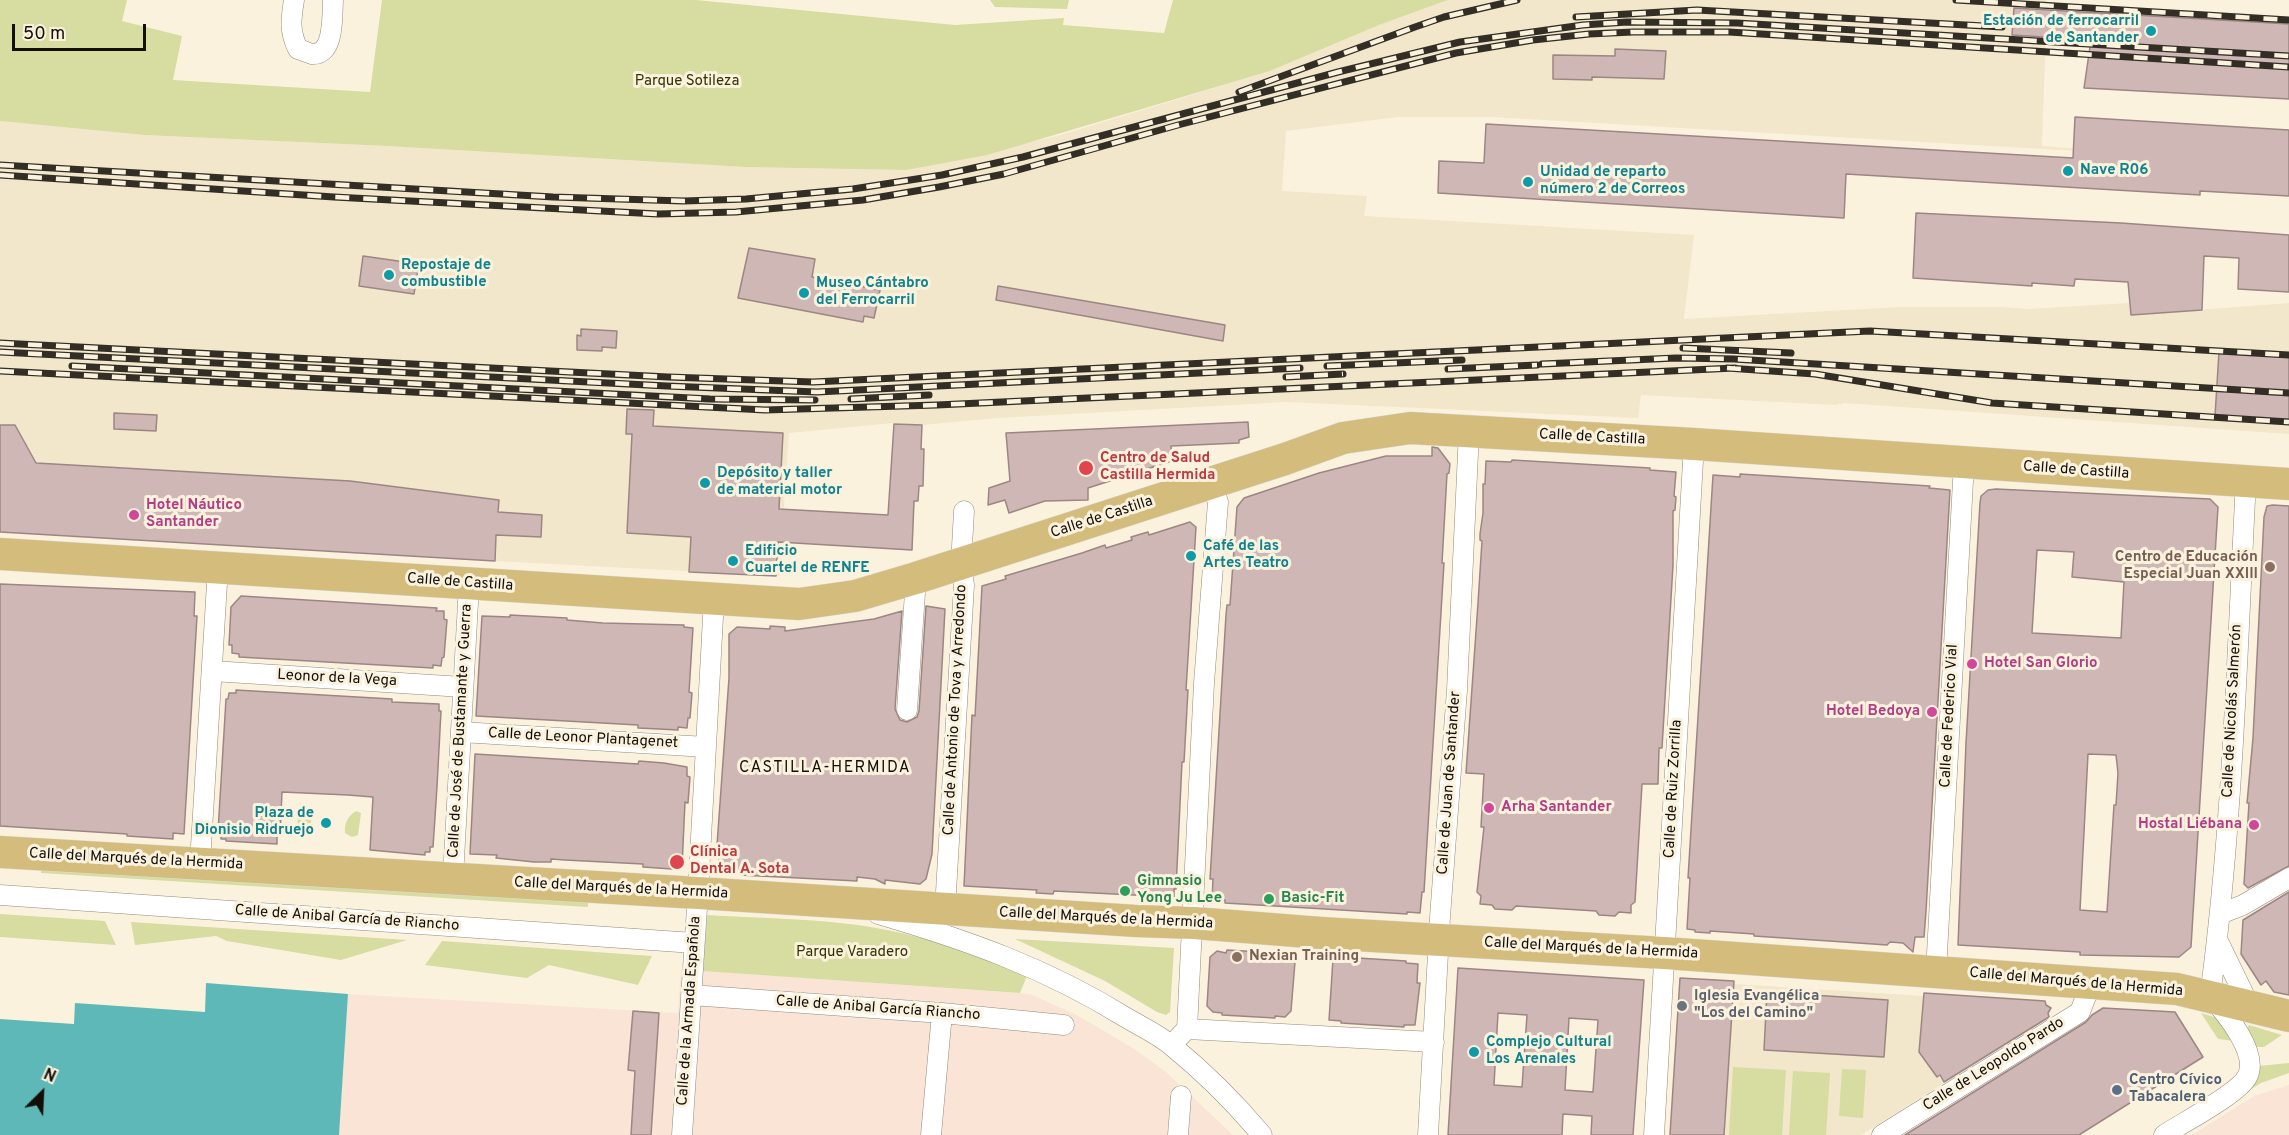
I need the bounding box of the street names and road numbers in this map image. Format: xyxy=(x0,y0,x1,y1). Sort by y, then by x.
street label: Calle de Castilla xyxy=(1538,426,1646,450)
street label: Calle de Castilla xyxy=(2022,458,2130,484)
street label: Calle de Castilla xyxy=(1049,493,1155,543)
street label: Calle de Castilla xyxy=(406,570,514,596)
street label: Calle de Antonio de Tova y Arredondo xyxy=(940,584,972,836)
street label: Calle de José de Bustamante y Guerra xyxy=(445,603,477,859)
street label: Calle de Nicolás Salmerón xyxy=(2219,624,2247,798)
street label: Calle de Federico Vial xyxy=(1937,644,1963,788)
street label: Leonor de la Vega xyxy=(277,667,397,691)
street label: Calle de Juan de Santander xyxy=(1435,691,1465,875)
street label: Calle de Ruiz Zorrilla xyxy=(1661,719,1687,859)
street label: Calle de Leonor Plantagenet xyxy=(487,725,679,753)
street label: Calle del Marqués de la Hermida xyxy=(29,845,243,875)
street label: Calle del Marqués de la Hermida xyxy=(514,874,728,904)
street label: Calle de Anibal García de Riancho xyxy=(234,902,460,936)
street label: Calle del Marqués de la Hermida xyxy=(999,904,1213,934)
street label: Calle de la Armada Española xyxy=(674,915,706,1107)
street label: Calle del Marqués de la Hermida xyxy=(1484,934,1698,964)
street label: Calle del Marqués de la Hermida xyxy=(1968,965,2184,1001)
street label: Calle de Anibal García Riancho xyxy=(775,993,981,1025)
street label: Calle de Leopoldo Pardo xyxy=(1920,1014,2068,1116)

